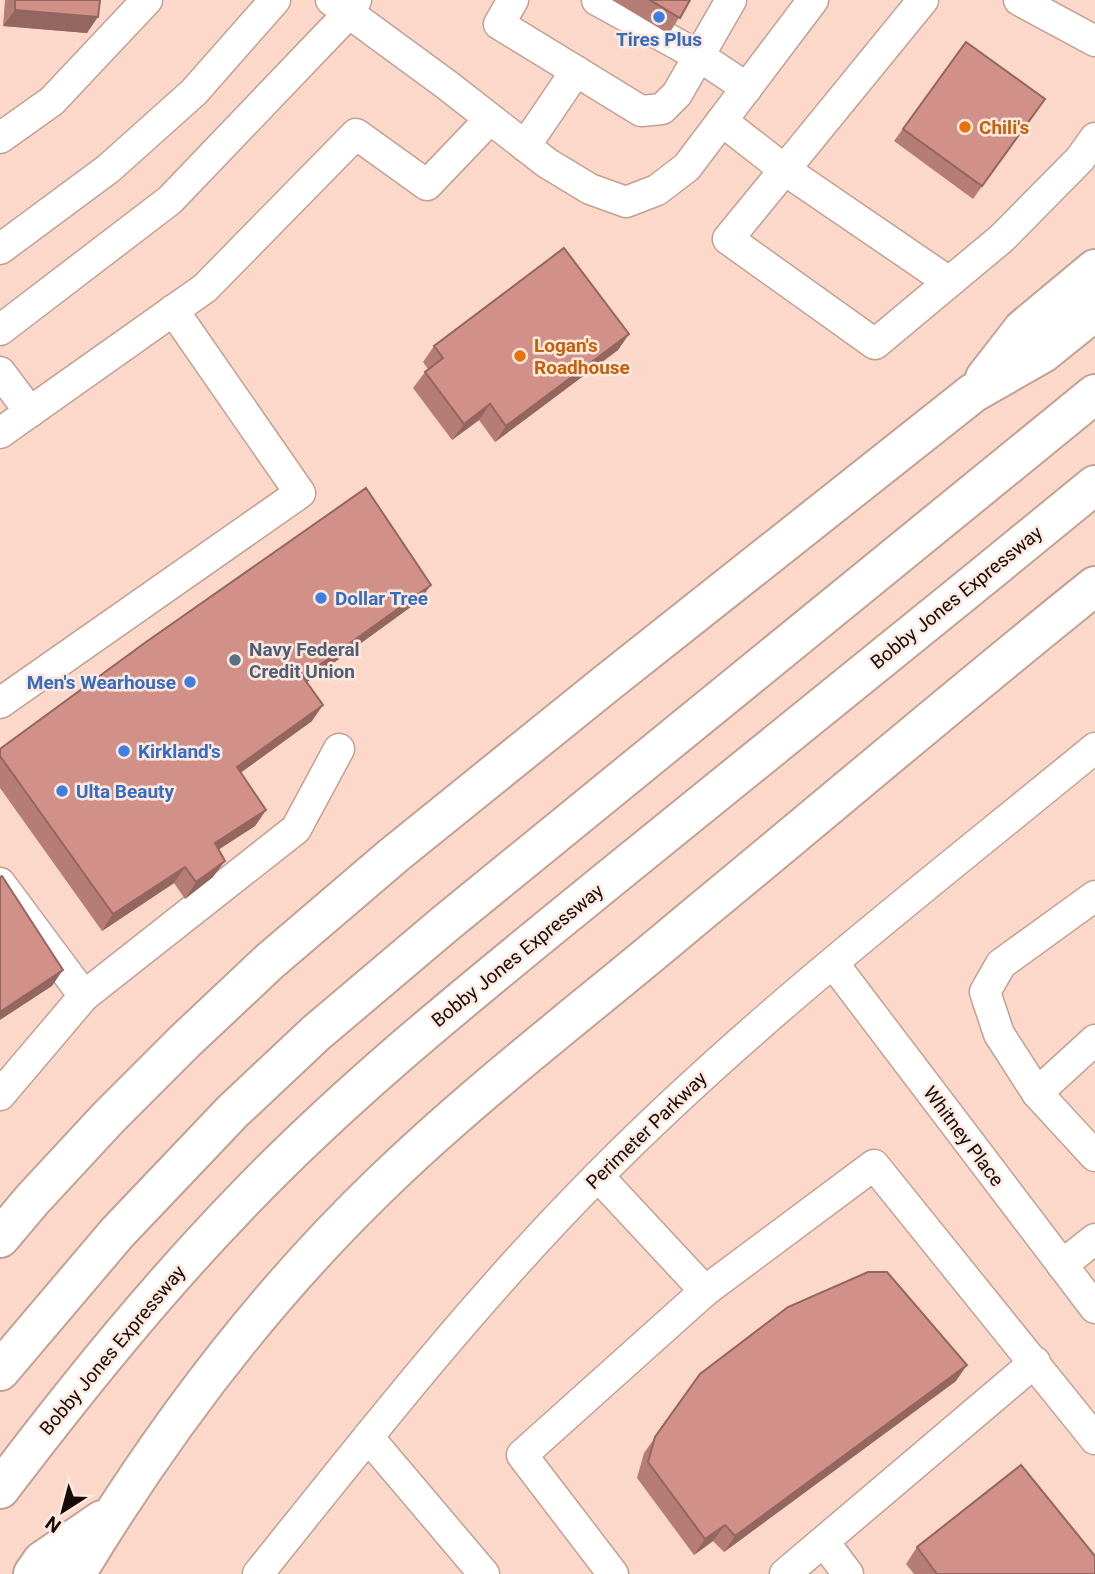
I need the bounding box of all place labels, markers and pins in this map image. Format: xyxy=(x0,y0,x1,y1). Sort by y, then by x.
marker: Tires Plus xyxy=(651,9,667,25)
place label: Tires Plus xyxy=(616,28,702,51)
place label: Chili's xyxy=(979,116,1029,139)
marker: Chili's xyxy=(957,119,973,135)
place label: Logan's Roadhouse xyxy=(534,334,630,379)
marker: Logan's Roadhouse xyxy=(512,348,528,364)
place label: Dollar Tree xyxy=(335,587,428,610)
marker: Dollar Tree xyxy=(313,590,329,606)
place label: Navy Federal Credit Union xyxy=(249,638,360,683)
marker: Navy Federal Credit Union xyxy=(227,652,243,668)
place label: Men's Wearhouse xyxy=(27,671,176,694)
marker: Men's Wearhouse xyxy=(182,674,198,690)
place label: Kirkland's xyxy=(138,740,221,763)
marker: Kirkland's xyxy=(116,743,132,759)
place label: Ulta Beauty xyxy=(76,780,174,803)
marker: Ulta Beauty xyxy=(54,783,70,799)

